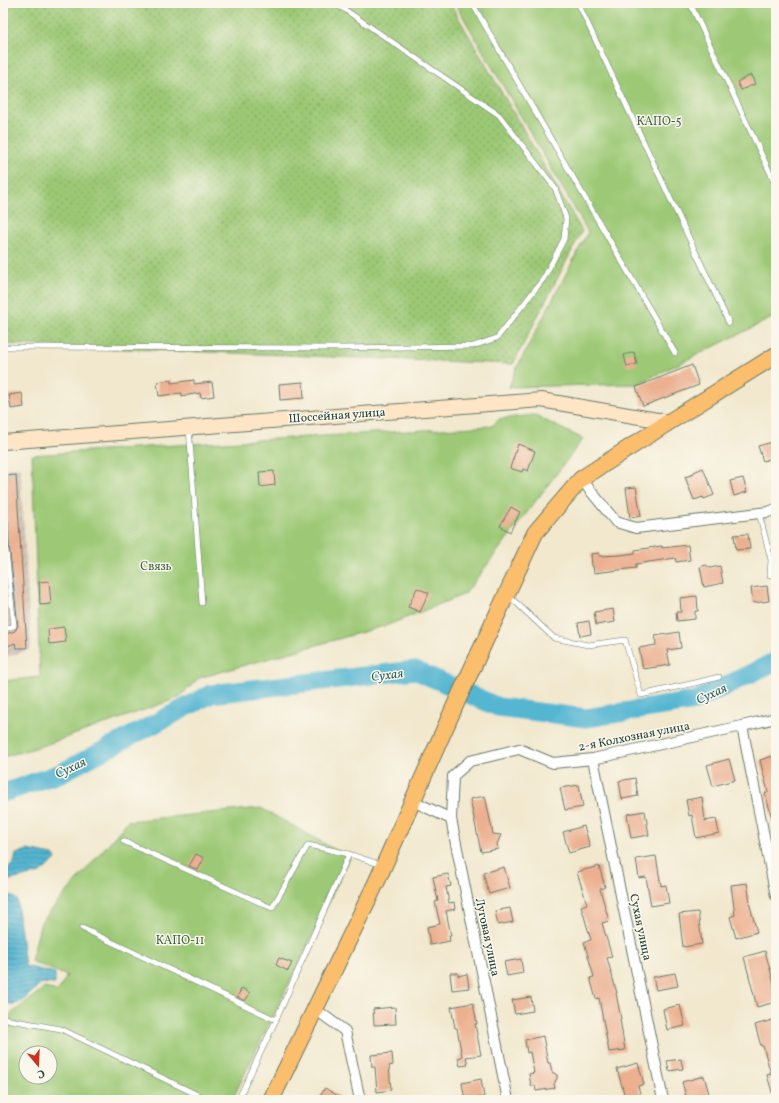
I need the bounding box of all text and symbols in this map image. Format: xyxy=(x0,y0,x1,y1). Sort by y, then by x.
park label: КАПО-5 xyxy=(636,114,682,130)
street label: Шоссейная улица xyxy=(288,405,386,427)
park label: Связь xyxy=(140,559,172,575)
water label: Сухая xyxy=(370,665,404,687)
water label: Сухая xyxy=(693,680,730,710)
street label: 2-я Колхозная улица xyxy=(577,718,691,756)
water label: Сухая xyxy=(52,754,89,784)
street label: Сухая улица xyxy=(625,892,655,962)
street label: Луговая улица xyxy=(471,897,503,978)
park label: КАПО-11 xyxy=(156,933,204,949)
north arrow xyxy=(18,1045,58,1085)
text: С xyxy=(35,1065,47,1081)

